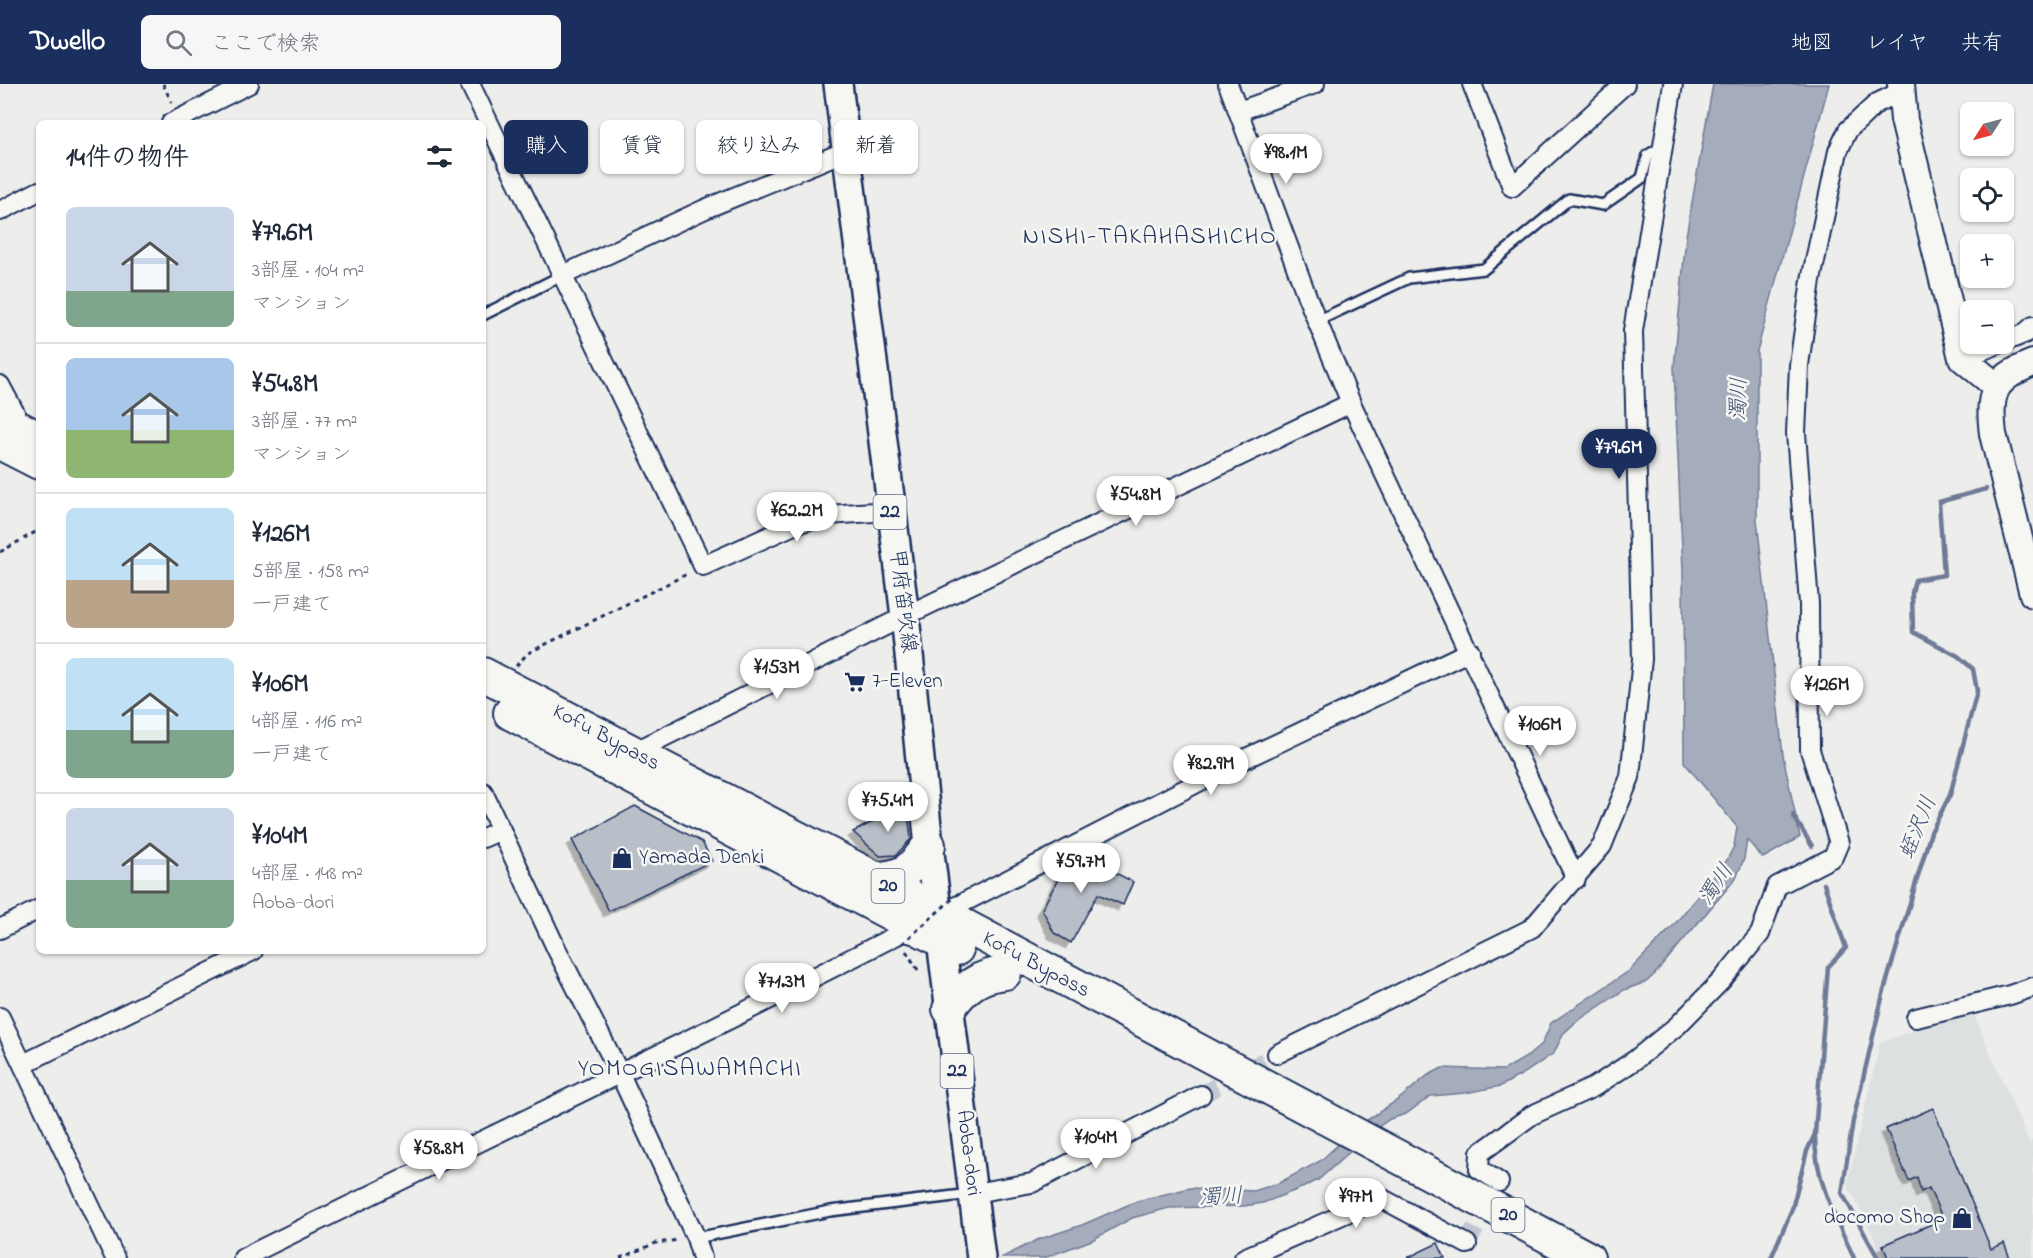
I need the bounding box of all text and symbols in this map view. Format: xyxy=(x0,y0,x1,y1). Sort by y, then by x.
search box xyxy=(141,15,561,69)
text: Dwello xyxy=(30,22,105,63)
icon: search xyxy=(162,26,195,59)
text: ここで検索 xyxy=(210,29,320,61)
text: 地図 xyxy=(1791,29,1833,59)
text: レイヤ xyxy=(1866,29,1928,59)
text: 共有 xyxy=(1961,29,2003,59)
north arrow xyxy=(1960,102,2014,156)
map controls xyxy=(1960,102,2014,354)
chip: 購入 xyxy=(504,120,588,174)
chip: 賃貸 xyxy=(600,120,684,174)
chip: 絞り込み xyxy=(696,120,822,174)
chip: 新着 xyxy=(834,120,918,174)
pin: ¥98.1M xyxy=(1237,134,1335,185)
text: ¥98.1M xyxy=(1264,139,1308,168)
text: 14件の物件 xyxy=(66,140,189,178)
icon: filters xyxy=(423,140,456,173)
button: locate xyxy=(1960,168,2014,222)
text: ¥79.6M xyxy=(252,215,313,253)
district label: NISHI-TAKAHASHICHO xyxy=(1023,220,1277,255)
icon: home xyxy=(114,231,186,303)
button: + xyxy=(1960,234,2014,288)
text: 3部屋 · 104 m² xyxy=(252,257,364,286)
text: マンション xyxy=(252,290,351,319)
button: − xyxy=(1960,300,2014,354)
text: ¥54.8M xyxy=(252,366,319,404)
water label: 濁川 xyxy=(1723,376,1757,422)
icon: home xyxy=(114,382,186,454)
text: 3部屋 · 77 m² xyxy=(252,408,357,437)
pin: ¥79.6M xyxy=(1570,429,1668,480)
text: ¥79.6M xyxy=(1595,434,1643,463)
text: マンション xyxy=(252,441,351,470)
pin: ¥54.8M xyxy=(1087,476,1185,527)
text: ¥54.8M xyxy=(1110,481,1162,510)
pin: ¥62.2M xyxy=(748,492,846,543)
road number: 22 xyxy=(874,495,906,529)
text: ¥62.2M xyxy=(771,497,823,526)
text: ¥126M xyxy=(252,516,311,554)
icon: home xyxy=(114,532,186,604)
street label: 甲府笛吹線 xyxy=(881,547,923,655)
text: 5部屋 · 158 m² xyxy=(252,558,369,587)
text: 一戸建て xyxy=(252,591,332,620)
pin: ¥153M xyxy=(735,649,819,700)
text: ¥153M xyxy=(754,654,800,683)
text: ¥106M xyxy=(252,666,309,704)
pin: ¥126M xyxy=(1785,666,1869,717)
place label: 7-Eleven xyxy=(872,667,943,697)
supermarket icon: 7-Eleven xyxy=(843,670,867,694)
text: ¥126M xyxy=(1804,671,1850,700)
icon: home xyxy=(114,682,186,754)
street label: Kofu Bypass xyxy=(546,697,665,781)
pin: ¥106M xyxy=(1498,706,1582,757)
text: 4部屋 · 116 m² xyxy=(252,708,362,737)
text: ¥106M xyxy=(1518,711,1562,740)
text: 一戸建て xyxy=(252,741,332,770)
pin: ¥82.9M xyxy=(1162,745,1260,796)
text: ¥82.9M xyxy=(1187,750,1235,779)
pin: ¥75.4M xyxy=(839,782,937,833)
text: ¥75.4M xyxy=(862,787,914,816)
water label: 蛭沢川 xyxy=(1892,791,1946,865)
text: ¥104M xyxy=(252,818,308,856)
icon: home xyxy=(114,832,186,904)
place label: Yamada Denki xyxy=(639,843,764,873)
pin: ¥59.7M xyxy=(1032,843,1130,894)
shop icon: Yamada Denki xyxy=(610,846,634,870)
text: ¥59.7M xyxy=(1056,848,1106,877)
water label: 濁川 xyxy=(1691,858,1743,912)
text: 4部屋 · 148 m² xyxy=(252,860,363,889)
road number: 20 xyxy=(872,869,904,903)
text: Aoba-dori xyxy=(252,889,334,918)
street label: Kofu Bypass xyxy=(976,924,1095,1008)
pin: ¥71.3M xyxy=(733,963,831,1014)
text: ¥71.3M xyxy=(759,968,805,997)
district label: YOMOGISAWAMACHI xyxy=(578,1052,802,1087)
road number: 22 xyxy=(940,1054,974,1088)
street label: Aoba-dori xyxy=(948,1108,988,1198)
pin: ¥104M xyxy=(1054,1119,1138,1170)
text: ¥104M xyxy=(1074,1124,1118,1153)
pin: ¥58.8M xyxy=(390,1130,488,1181)
text: ¥58.8M xyxy=(414,1135,464,1164)
pin: ¥97M xyxy=(1320,1178,1392,1229)
water label: 濁川 xyxy=(1198,1181,1244,1215)
text: ¥97M xyxy=(1339,1183,1373,1212)
road number: 20 xyxy=(1492,1198,1524,1232)
place label: docomo Shop xyxy=(1824,1203,1945,1233)
shop icon: docomo Shop xyxy=(1950,1206,1974,1230)

